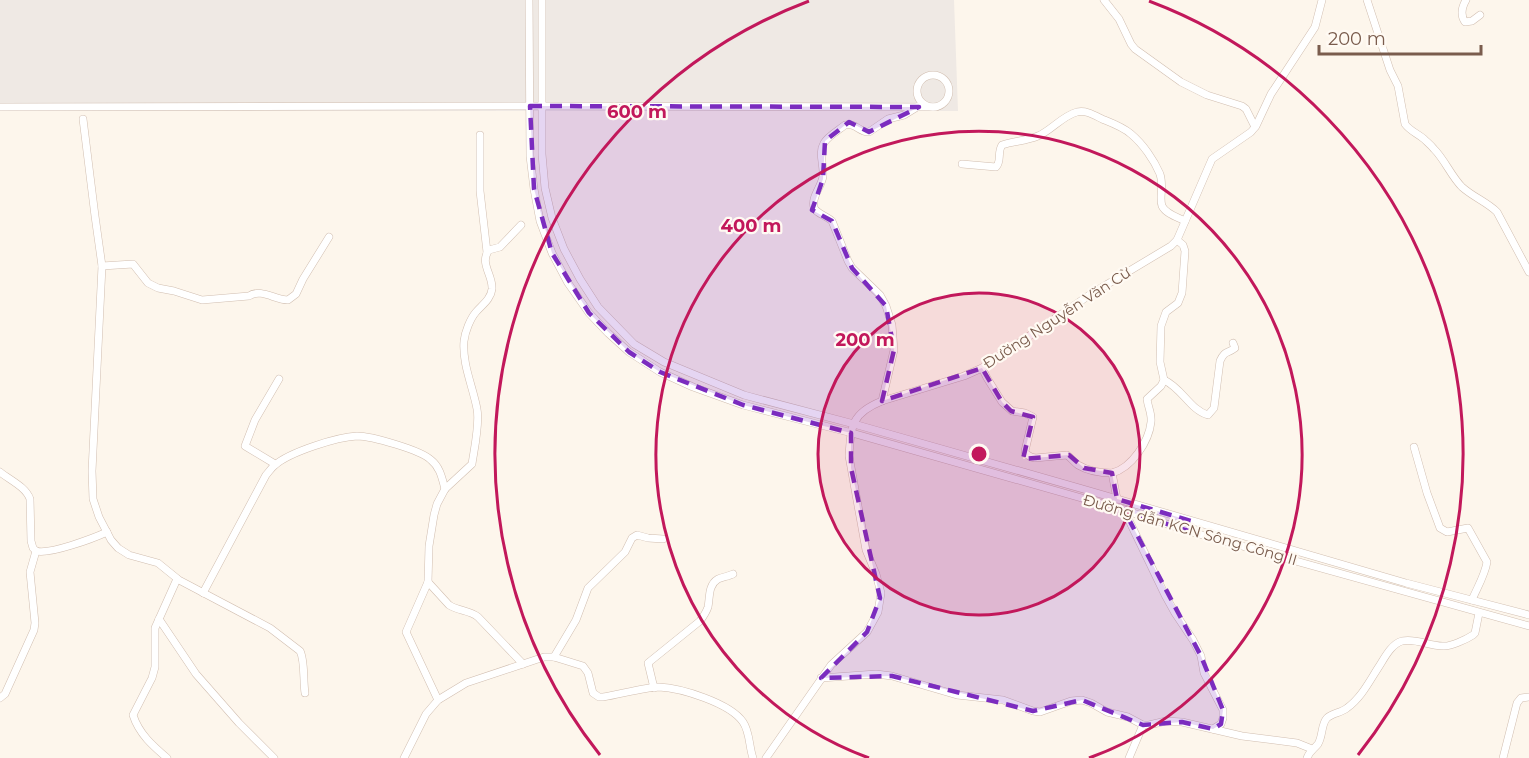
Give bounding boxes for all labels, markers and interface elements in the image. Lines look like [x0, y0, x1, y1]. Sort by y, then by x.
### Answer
scale bar [1319, 18, 1481, 56]
text: 200 m [1328, 28, 1386, 50]
text: 600 m [607, 101, 667, 123]
text: 400 m [721, 215, 781, 237]
street label: Đường Nguyễn Văn Cừ [979, 263, 1134, 373]
text: 200 m [835, 329, 895, 351]
centre of rings [969, 444, 989, 464]
street label: Đường dẫn KCN Sông Công II [1081, 490, 1300, 569]

